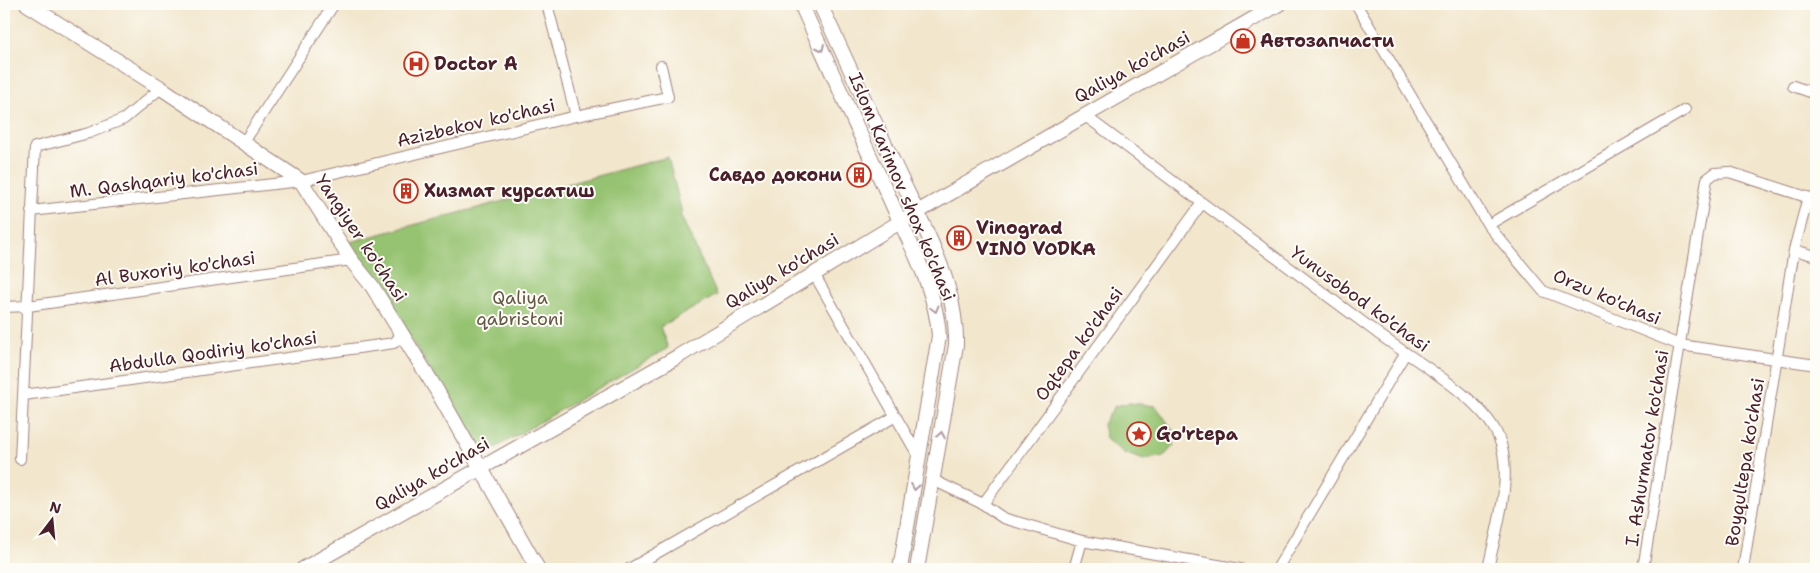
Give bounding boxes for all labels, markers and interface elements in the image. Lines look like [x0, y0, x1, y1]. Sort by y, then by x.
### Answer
street label: Qaliya ko'chasi [1070, 25, 1194, 109]
shop icon: Автозапчасти [1230, 28, 1256, 54]
place label: Автозапчасти [1260, 29, 1395, 53]
one-way arrow [815, 43, 825, 52]
hospital icon: Doctor A [403, 51, 429, 77]
place label: Doctor A [434, 52, 518, 76]
street label: Islom Karimov shox ko'chasi [843, 69, 961, 305]
street label: Azizbekov ko'chasi [394, 93, 558, 153]
street label: M. Qashqariy ko'chasi [68, 157, 260, 203]
building icon: Савдо докони [846, 162, 872, 188]
place label: Савдо докони [709, 163, 843, 187]
street label: Yangiyer ko'chasi [309, 170, 413, 306]
building icon: Хизмат курсатиш [393, 178, 419, 204]
place label: Хизмат курсатиш [424, 179, 595, 203]
place label: Vinograd VINO VODKA [976, 216, 1096, 261]
building icon: Vinograd VINO VODKA [946, 225, 972, 251]
street label: Qaliya ko'chasi [720, 227, 844, 315]
street label: Yunusobod ko'chasi [1286, 240, 1434, 358]
street label: Al Buxoriy ko'chasi [93, 246, 257, 292]
street label: Orzu ko'chasi [1549, 264, 1665, 330]
street label: Oqtepa ko'chasi [1029, 282, 1129, 406]
park label: Qaliya qabristoni [476, 286, 564, 331]
one-way arrow [929, 305, 939, 313]
street label: Abdulla Qodiriy ko'chasi [107, 325, 319, 379]
street label: I. Ashurmatov ko'chasi [1620, 348, 1674, 548]
street label: Boyqultepa ko'chasi [1720, 376, 1770, 548]
place icon: Go'rtepa [1126, 421, 1152, 447]
place label: Go'rtepa [1156, 422, 1239, 446]
street label: Qaliya ko'chasi [370, 431, 494, 517]
one-way arrow [936, 431, 946, 440]
one-way arrow [910, 482, 920, 491]
north arrow [28, 496, 78, 546]
text: N [48, 497, 63, 518]

